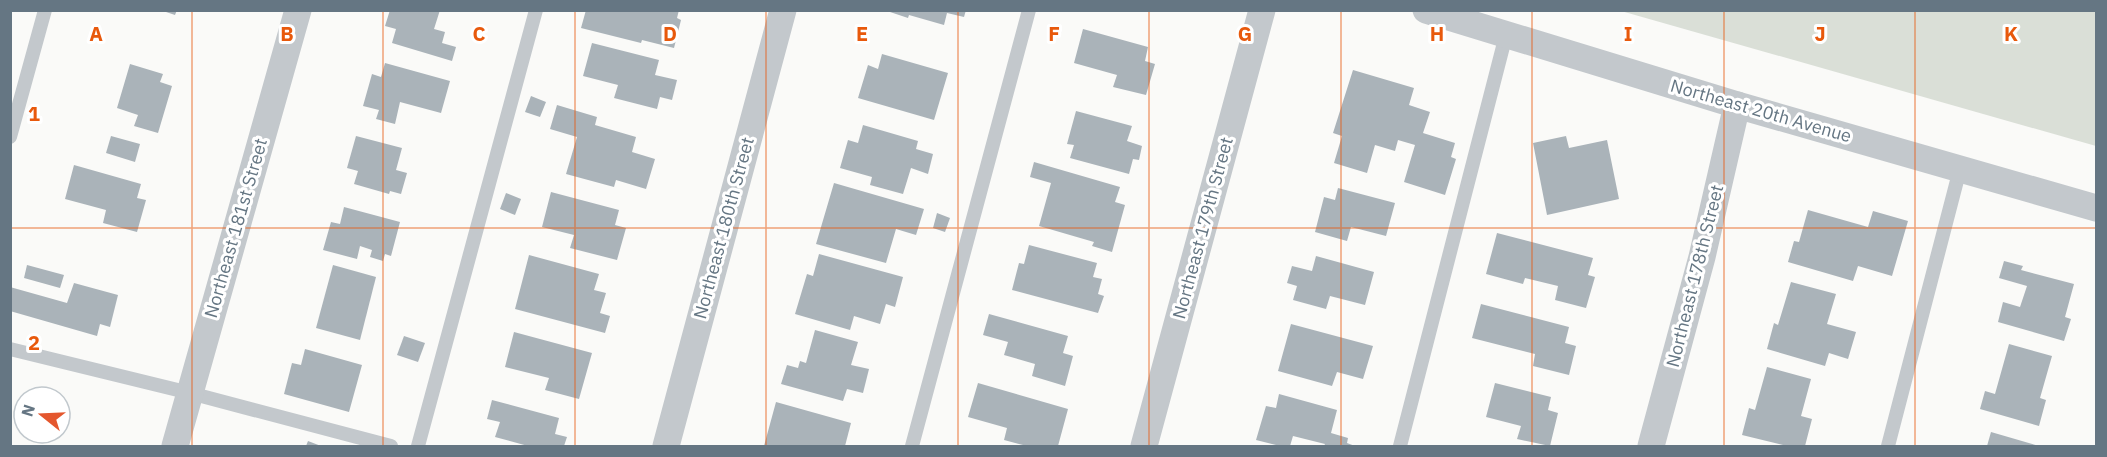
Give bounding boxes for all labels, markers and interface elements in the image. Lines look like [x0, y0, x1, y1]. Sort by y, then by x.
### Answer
text: A [89, 20, 103, 47]
text: B [280, 20, 294, 47]
text: C [472, 20, 486, 47]
text: D [663, 20, 677, 47]
text: E [856, 20, 868, 47]
text: F [1048, 20, 1060, 47]
text: G [1238, 20, 1252, 47]
text: H [1430, 20, 1444, 47]
text: I [1624, 20, 1632, 47]
text: J [1814, 20, 1826, 47]
text: K [2004, 20, 2018, 47]
street label: Northeast 20th Avenue [1668, 74, 1854, 147]
text: 1 [28, 100, 40, 127]
street label: Northeast 180th Street [688, 134, 759, 321]
street label: Northeast 179th Street [1167, 134, 1238, 321]
street label: Northeast 181st Street [199, 135, 272, 320]
street label: Northeast 178th Street [1661, 182, 1728, 370]
text: 2 [28, 329, 40, 356]
north arrow [12, 385, 72, 445]
text: N [16, 402, 39, 419]

